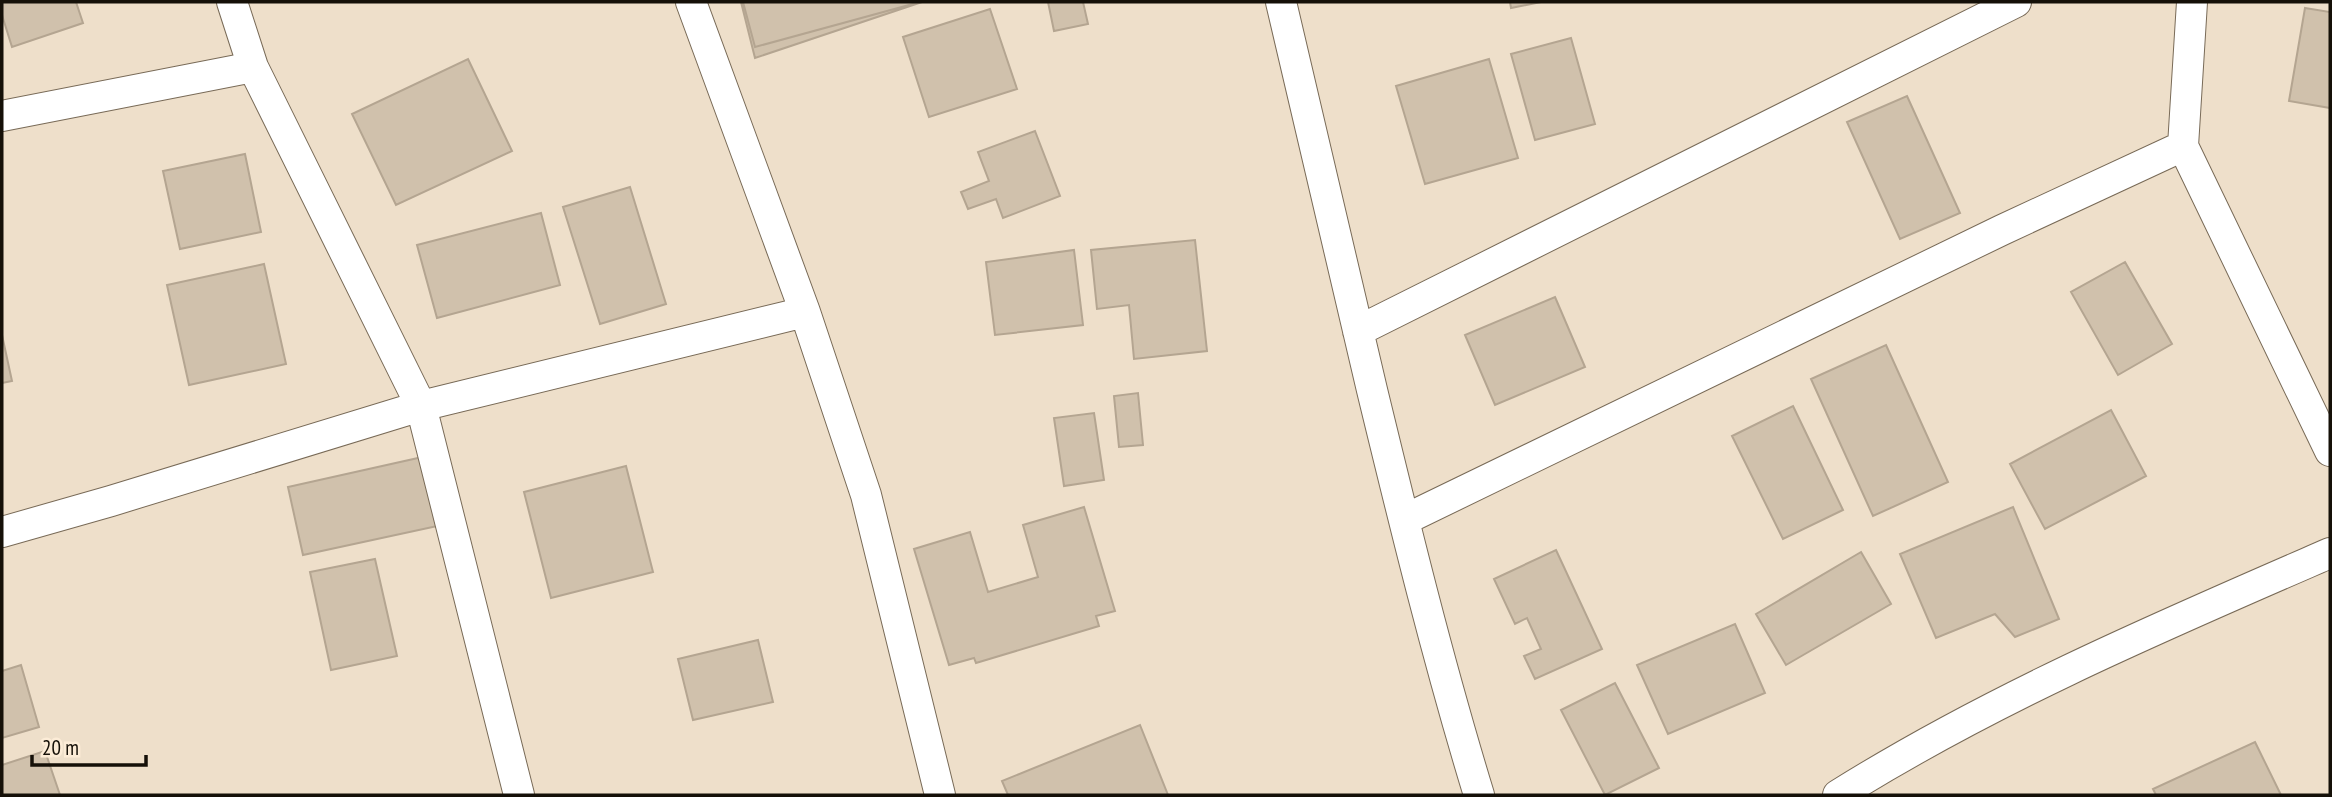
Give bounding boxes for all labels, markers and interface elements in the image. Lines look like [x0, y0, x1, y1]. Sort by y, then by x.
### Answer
scale bar [32, 724, 145, 768]
text: 20 m [42, 734, 79, 761]

